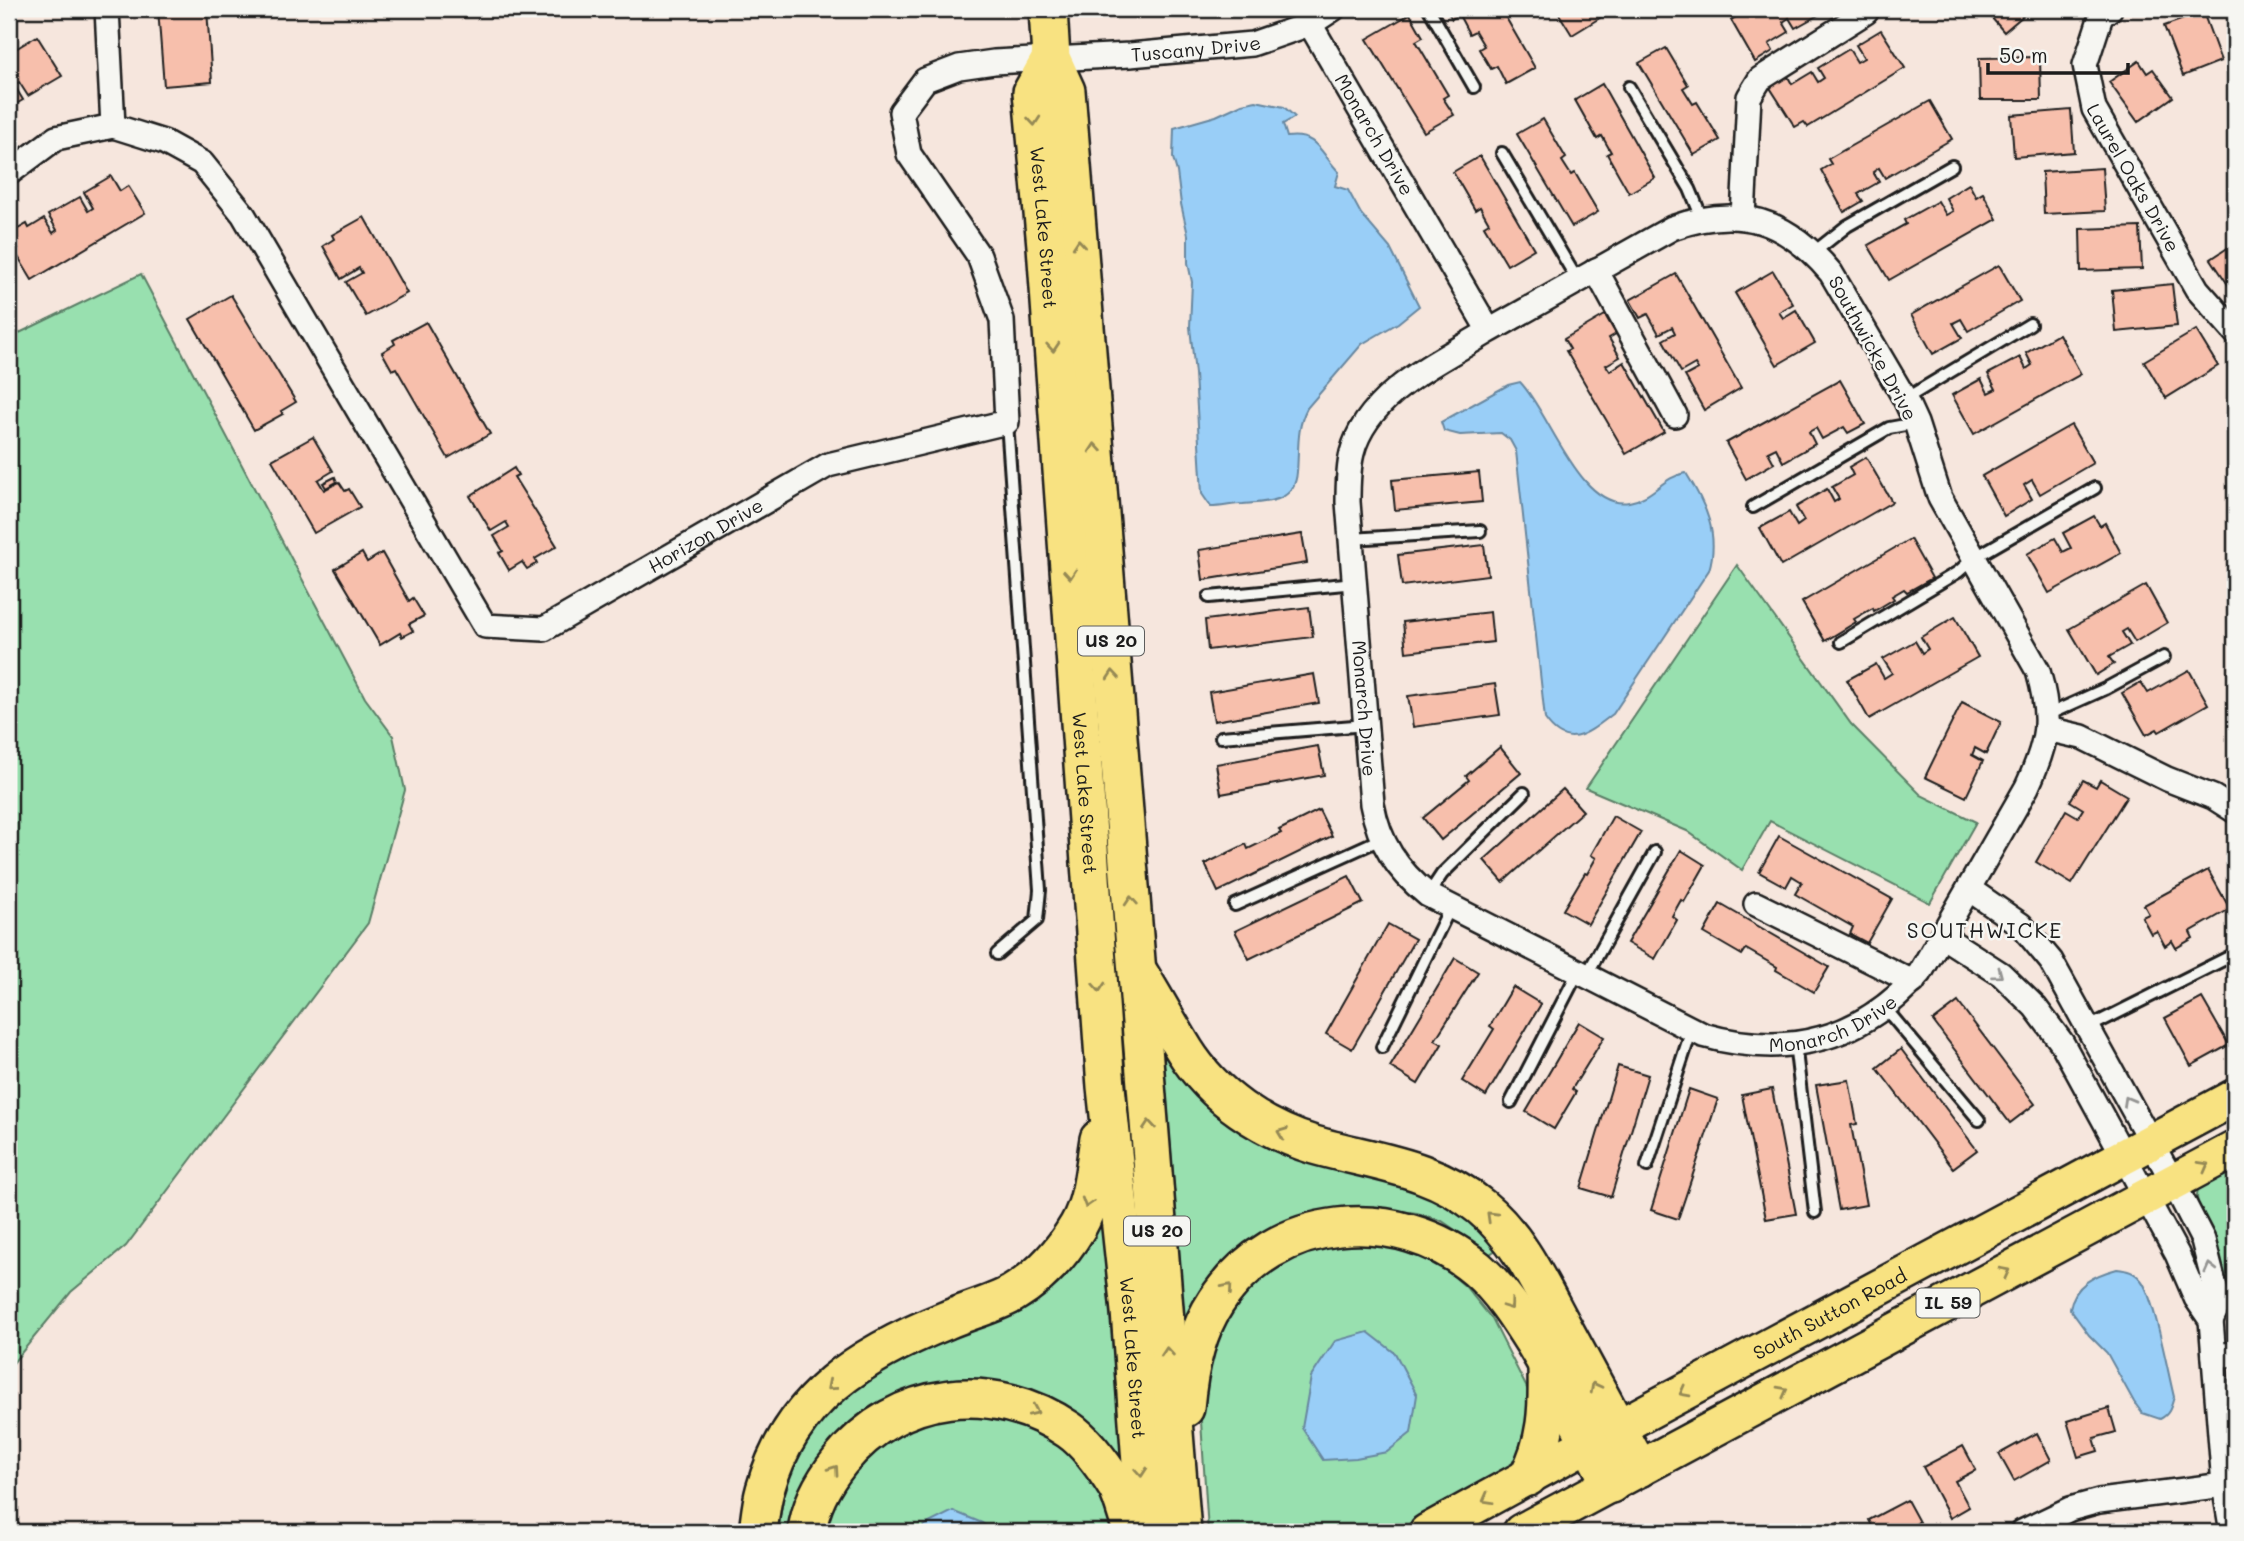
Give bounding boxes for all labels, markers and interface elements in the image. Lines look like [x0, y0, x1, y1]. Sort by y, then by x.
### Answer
street label: Tuscany Drive [1130, 29, 1264, 67]
scale bar [1988, 32, 2128, 76]
text: 50 m [1999, 41, 2048, 68]
street label: Monarch Drive [1330, 69, 1420, 200]
street label: Laurel Oaks Drive [2081, 99, 2186, 256]
one-way arrow [1026, 115, 1041, 126]
street label: West Lake Street [1025, 145, 1063, 309]
one-way arrow [1072, 238, 1087, 249]
street label: Southwicke Drive [1823, 271, 1923, 424]
one-way arrow [1045, 342, 1060, 353]
one-way arrow [1088, 442, 1103, 453]
street label: Horizon Drive [643, 492, 767, 578]
one-way arrow [1062, 569, 1077, 580]
road number: US 20 [1078, 626, 1144, 656]
street label: Monarch Drive [1347, 639, 1383, 777]
one-way arrow [1106, 669, 1121, 680]
street label: West Lake Street [1067, 711, 1104, 875]
one-way arrow [1124, 896, 1139, 907]
district label: SOUTHWICKE [1907, 916, 2063, 943]
one-way arrow [1991, 965, 2003, 978]
one-way arrow [1091, 981, 1106, 992]
street label: Monarch Drive [1768, 989, 1902, 1057]
one-way arrow [2123, 1096, 2136, 1109]
one-way arrow [1142, 1119, 1157, 1130]
one-way arrow [1277, 1127, 1289, 1141]
one-way arrow [2197, 1160, 2210, 1174]
one-way arrow [1080, 1196, 1095, 1208]
one-way arrow [1486, 1212, 1499, 1225]
road number: US 20 [1124, 1216, 1190, 1246]
street label: South Sutton Road [1748, 1262, 1911, 1365]
one-way arrow [2204, 1262, 2218, 1274]
one-way arrow [1998, 1267, 2010, 1281]
street label: West Lake Street [1114, 1276, 1152, 1440]
one-way arrow [1220, 1283, 1232, 1296]
road number: IL 59 [1916, 1288, 1980, 1318]
one-way arrow [1501, 1298, 1514, 1310]
one-way arrow [1160, 1346, 1175, 1357]
one-way arrow [826, 1378, 839, 1390]
one-way arrow [1590, 1382, 1603, 1394]
one-way arrow [1679, 1384, 1691, 1397]
one-way arrow [1776, 1386, 1788, 1400]
one-way arrow [1027, 1403, 1039, 1417]
one-way arrow [825, 1465, 838, 1478]
one-way arrow [1134, 1467, 1149, 1478]
one-way arrow [1481, 1491, 1494, 1505]

